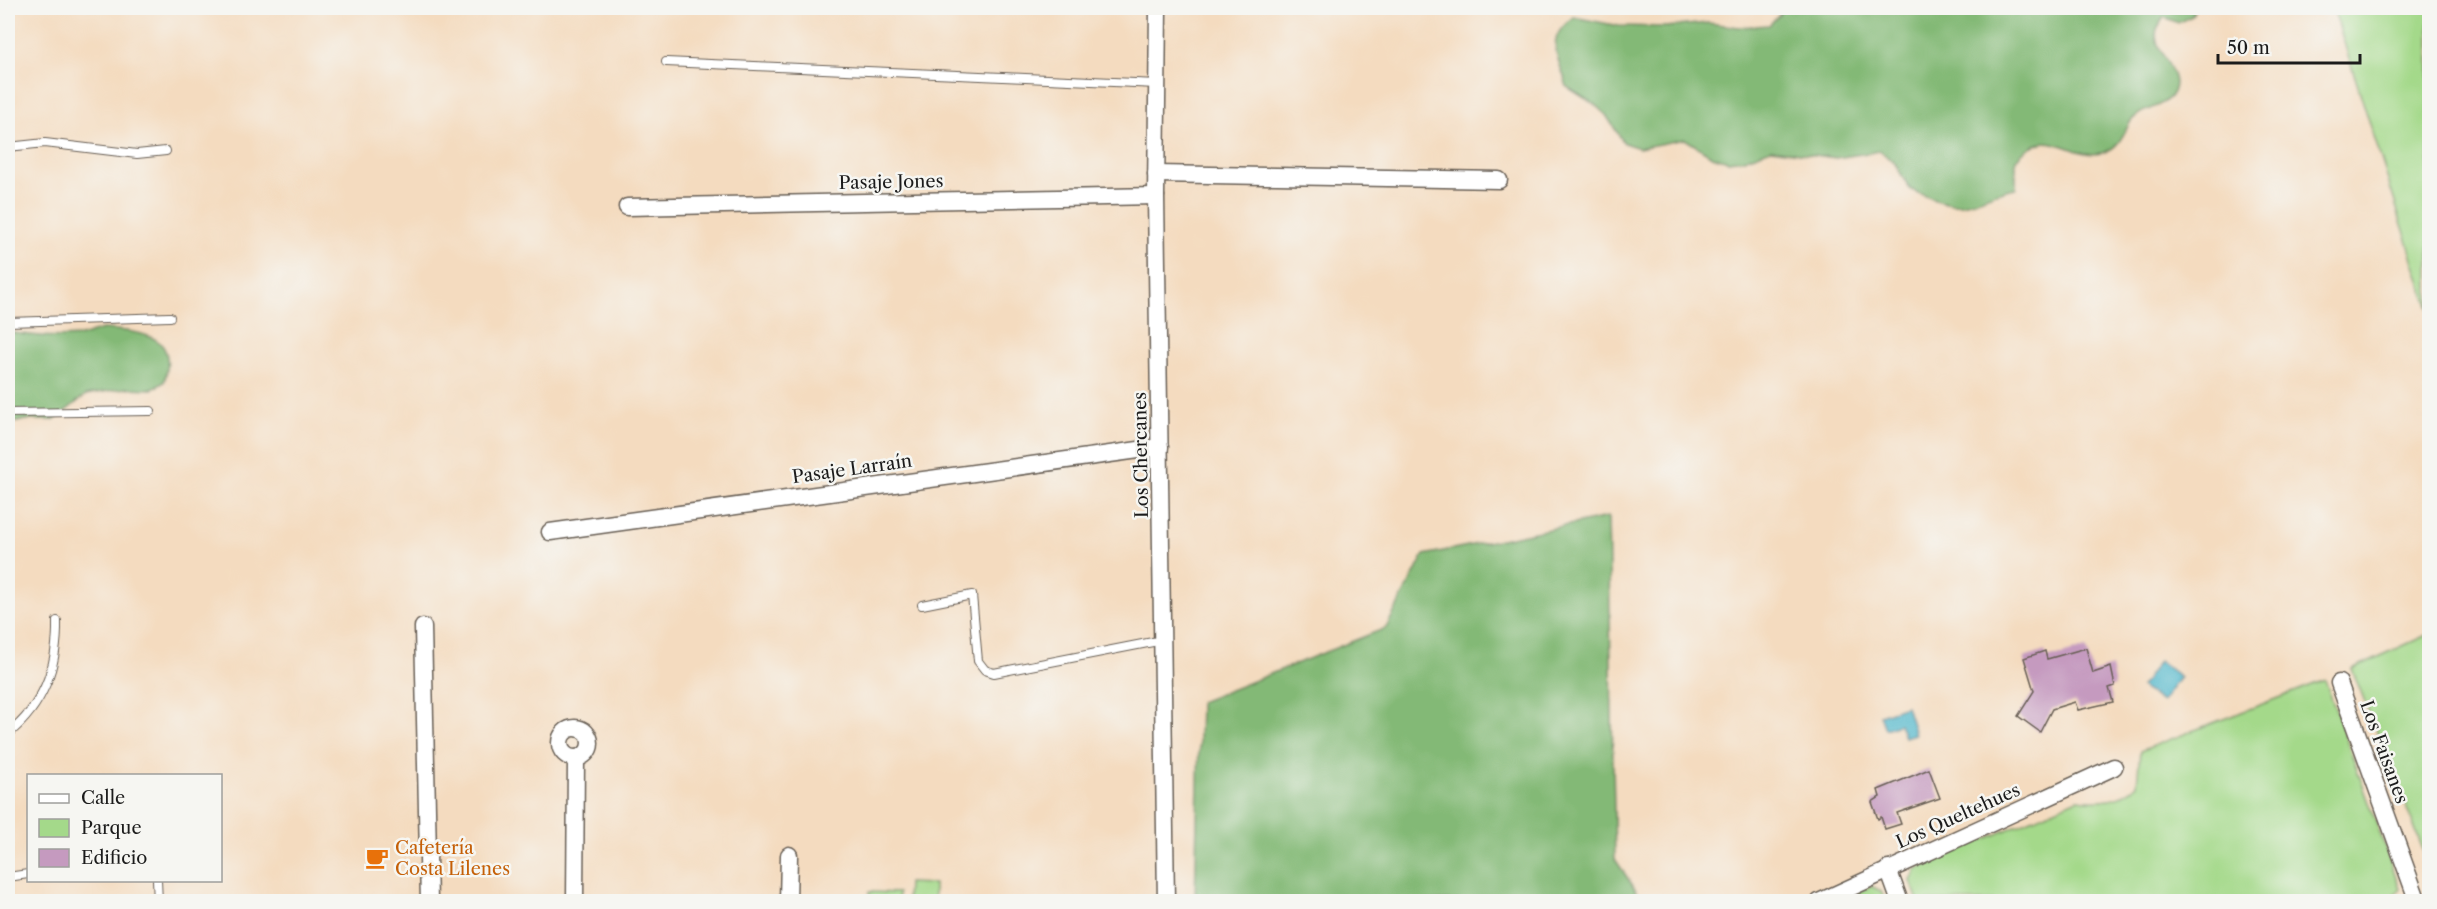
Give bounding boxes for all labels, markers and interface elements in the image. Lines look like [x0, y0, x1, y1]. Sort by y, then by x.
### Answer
scale bar [2218, 27, 2360, 65]
text: 50 m [2227, 37, 2270, 59]
street label: Pasaje Jones [838, 170, 944, 194]
street label: Los Chercanes [1129, 392, 1153, 518]
street label: Pasaje Larraín [791, 450, 913, 488]
street label: Los Faisanes [2355, 697, 2413, 807]
legend [27, 774, 222, 882]
street label: Los Queltehues [1892, 779, 2024, 853]
text: Calle [81, 787, 125, 809]
text: Parque [81, 817, 142, 839]
place label: Cafetería Costa Lilenes [395, 837, 510, 880]
cafe icon: Cafetería Costa Lilenes [364, 845, 390, 871]
text: Edificio [81, 847, 147, 869]

